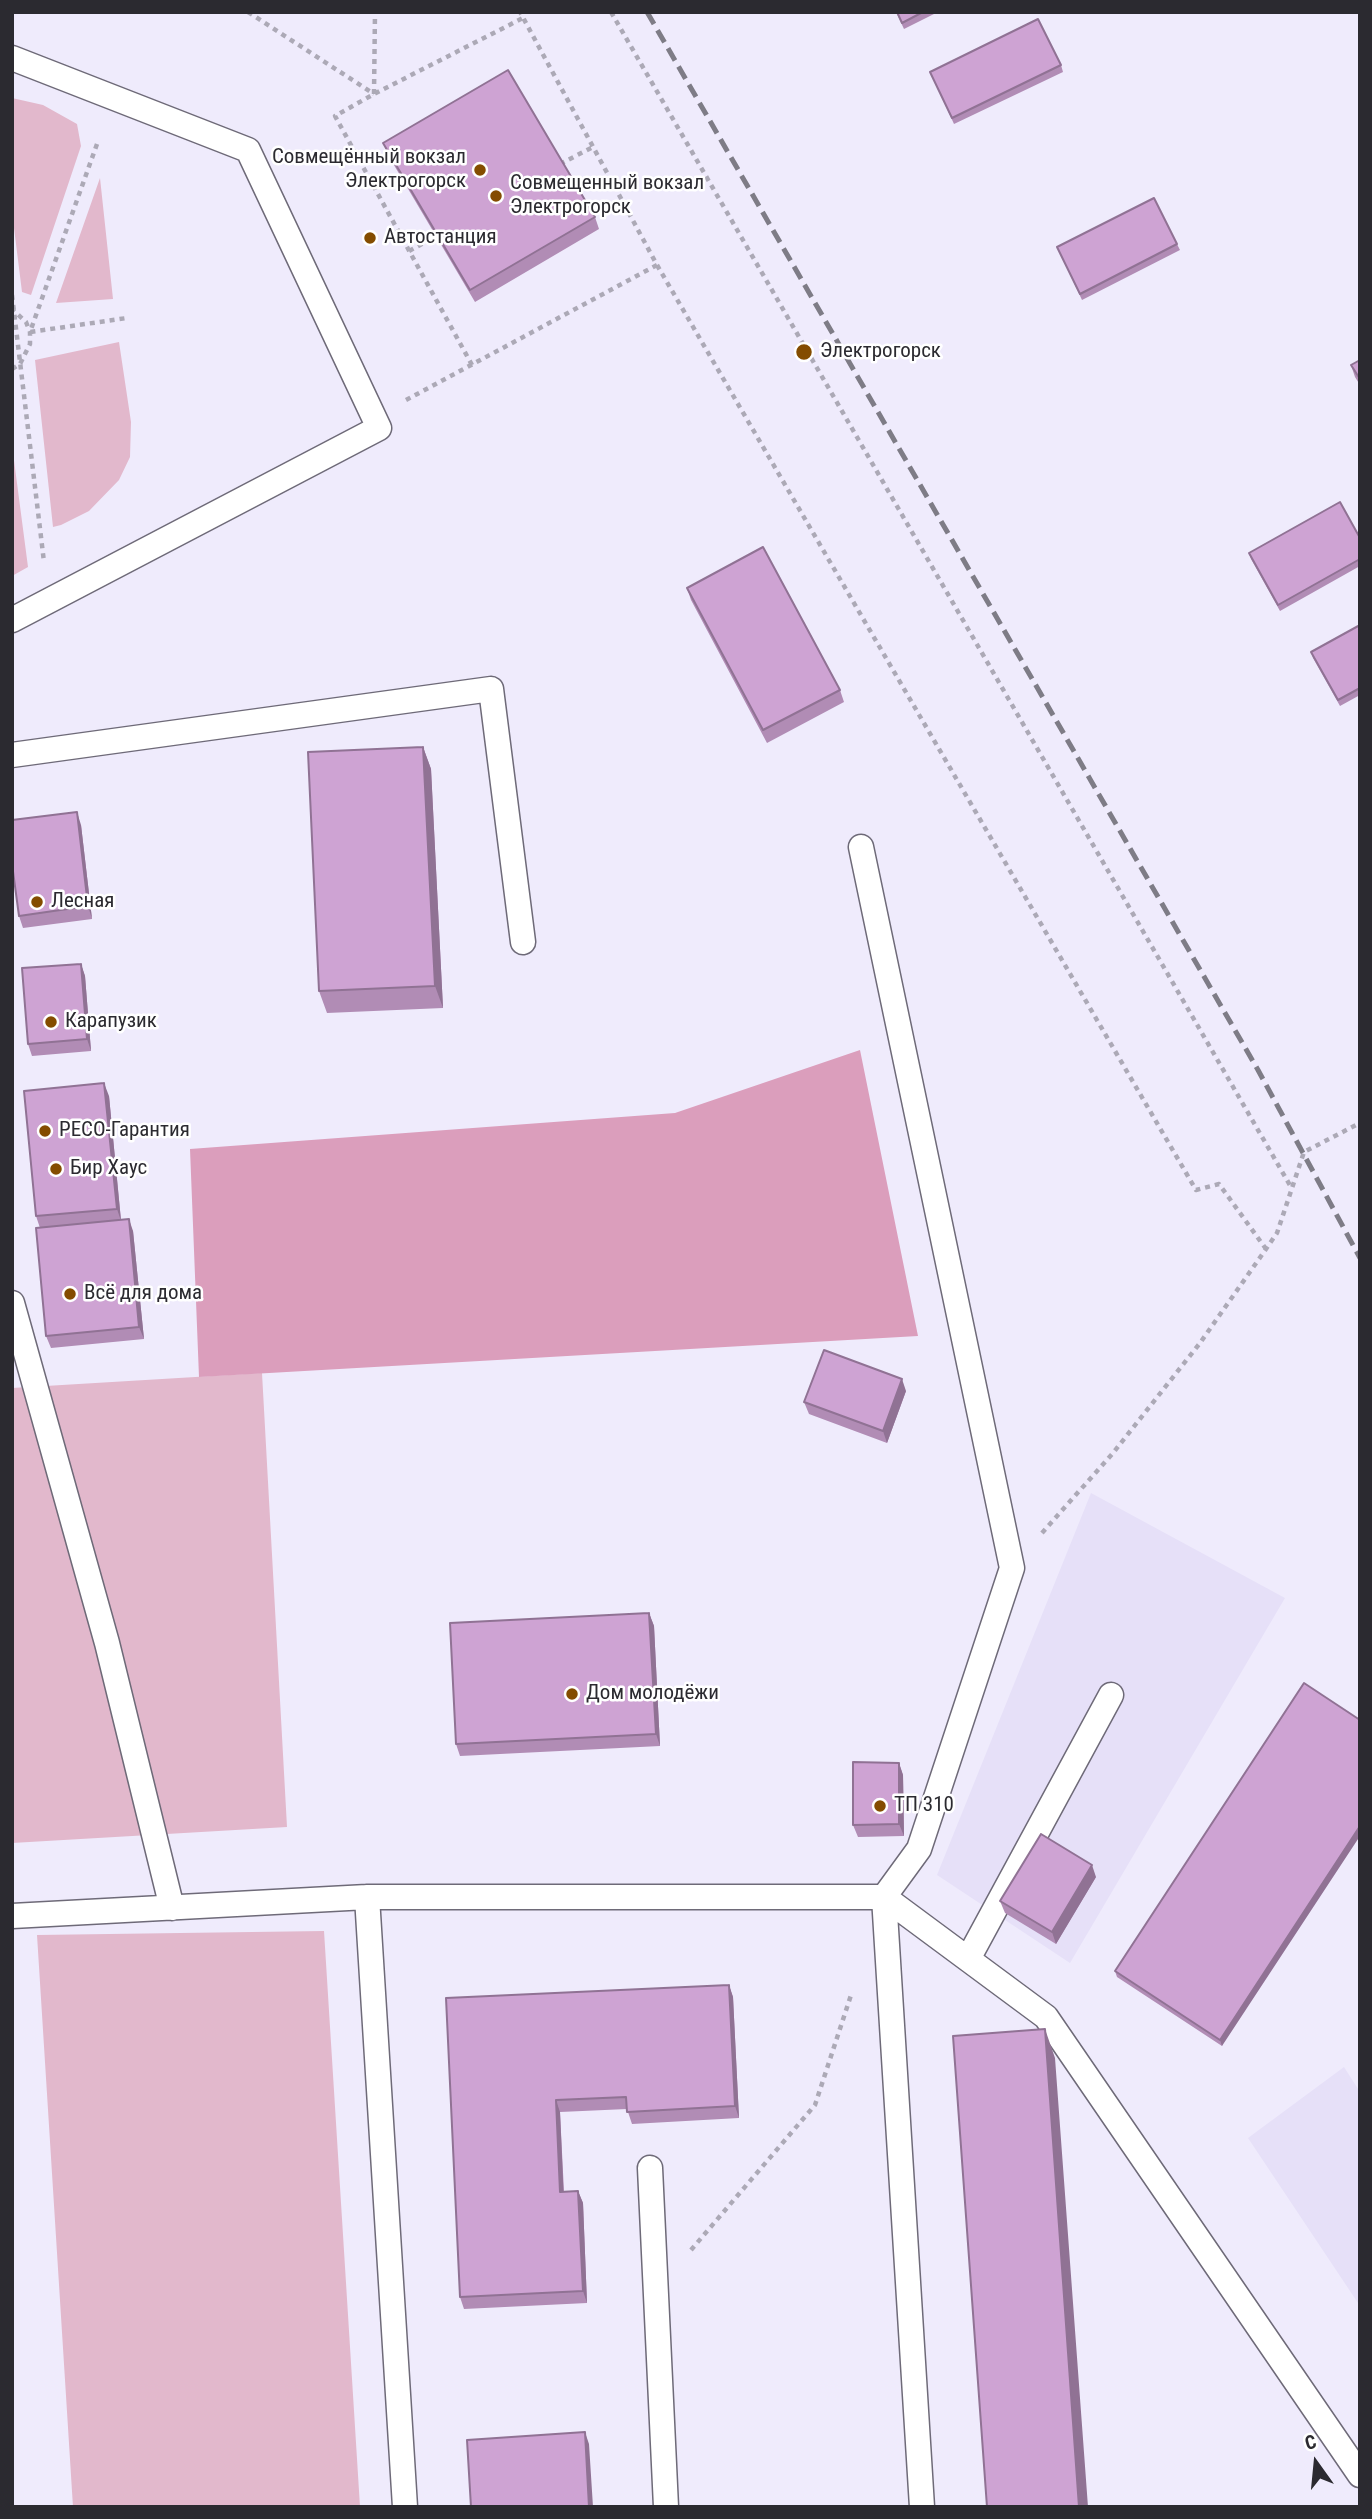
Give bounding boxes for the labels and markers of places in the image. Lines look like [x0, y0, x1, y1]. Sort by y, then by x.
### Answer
place label: Совмещённый вокзал Электрогорск [272, 145, 466, 195]
marker: Совмещённый вокзал Электрогорск [472, 162, 488, 178]
place label: Совмещенный вокзал Электрогорск [510, 171, 704, 221]
marker: Совмещенный вокзал Электрогорск [488, 188, 504, 204]
place label: Автостанция [384, 225, 497, 251]
marker: Автостанция [362, 230, 378, 246]
place label: Электрогорск [820, 339, 941, 365]
marker: Электрогорск [794, 342, 814, 362]
place label: Лесная [51, 889, 114, 915]
marker: Лесная [29, 894, 45, 910]
place label: Карапузик [65, 1009, 157, 1035]
marker: Карапузик [43, 1014, 59, 1030]
place label: РЕСО-Гарантия [59, 1118, 190, 1144]
marker: РЕСО-Гарантия [37, 1123, 53, 1139]
place label: Бир Хаус [70, 1156, 147, 1182]
marker: Бир Хаус [48, 1161, 64, 1177]
place label: Всё для дома [84, 1281, 202, 1307]
marker: Всё для дома [62, 1286, 78, 1302]
place label: Дом молодёжи [586, 1681, 719, 1707]
marker: Дом молодёжи [564, 1686, 580, 1702]
place label: ТП 310 [894, 1793, 954, 1819]
marker: ТП 310 [872, 1798, 888, 1814]

